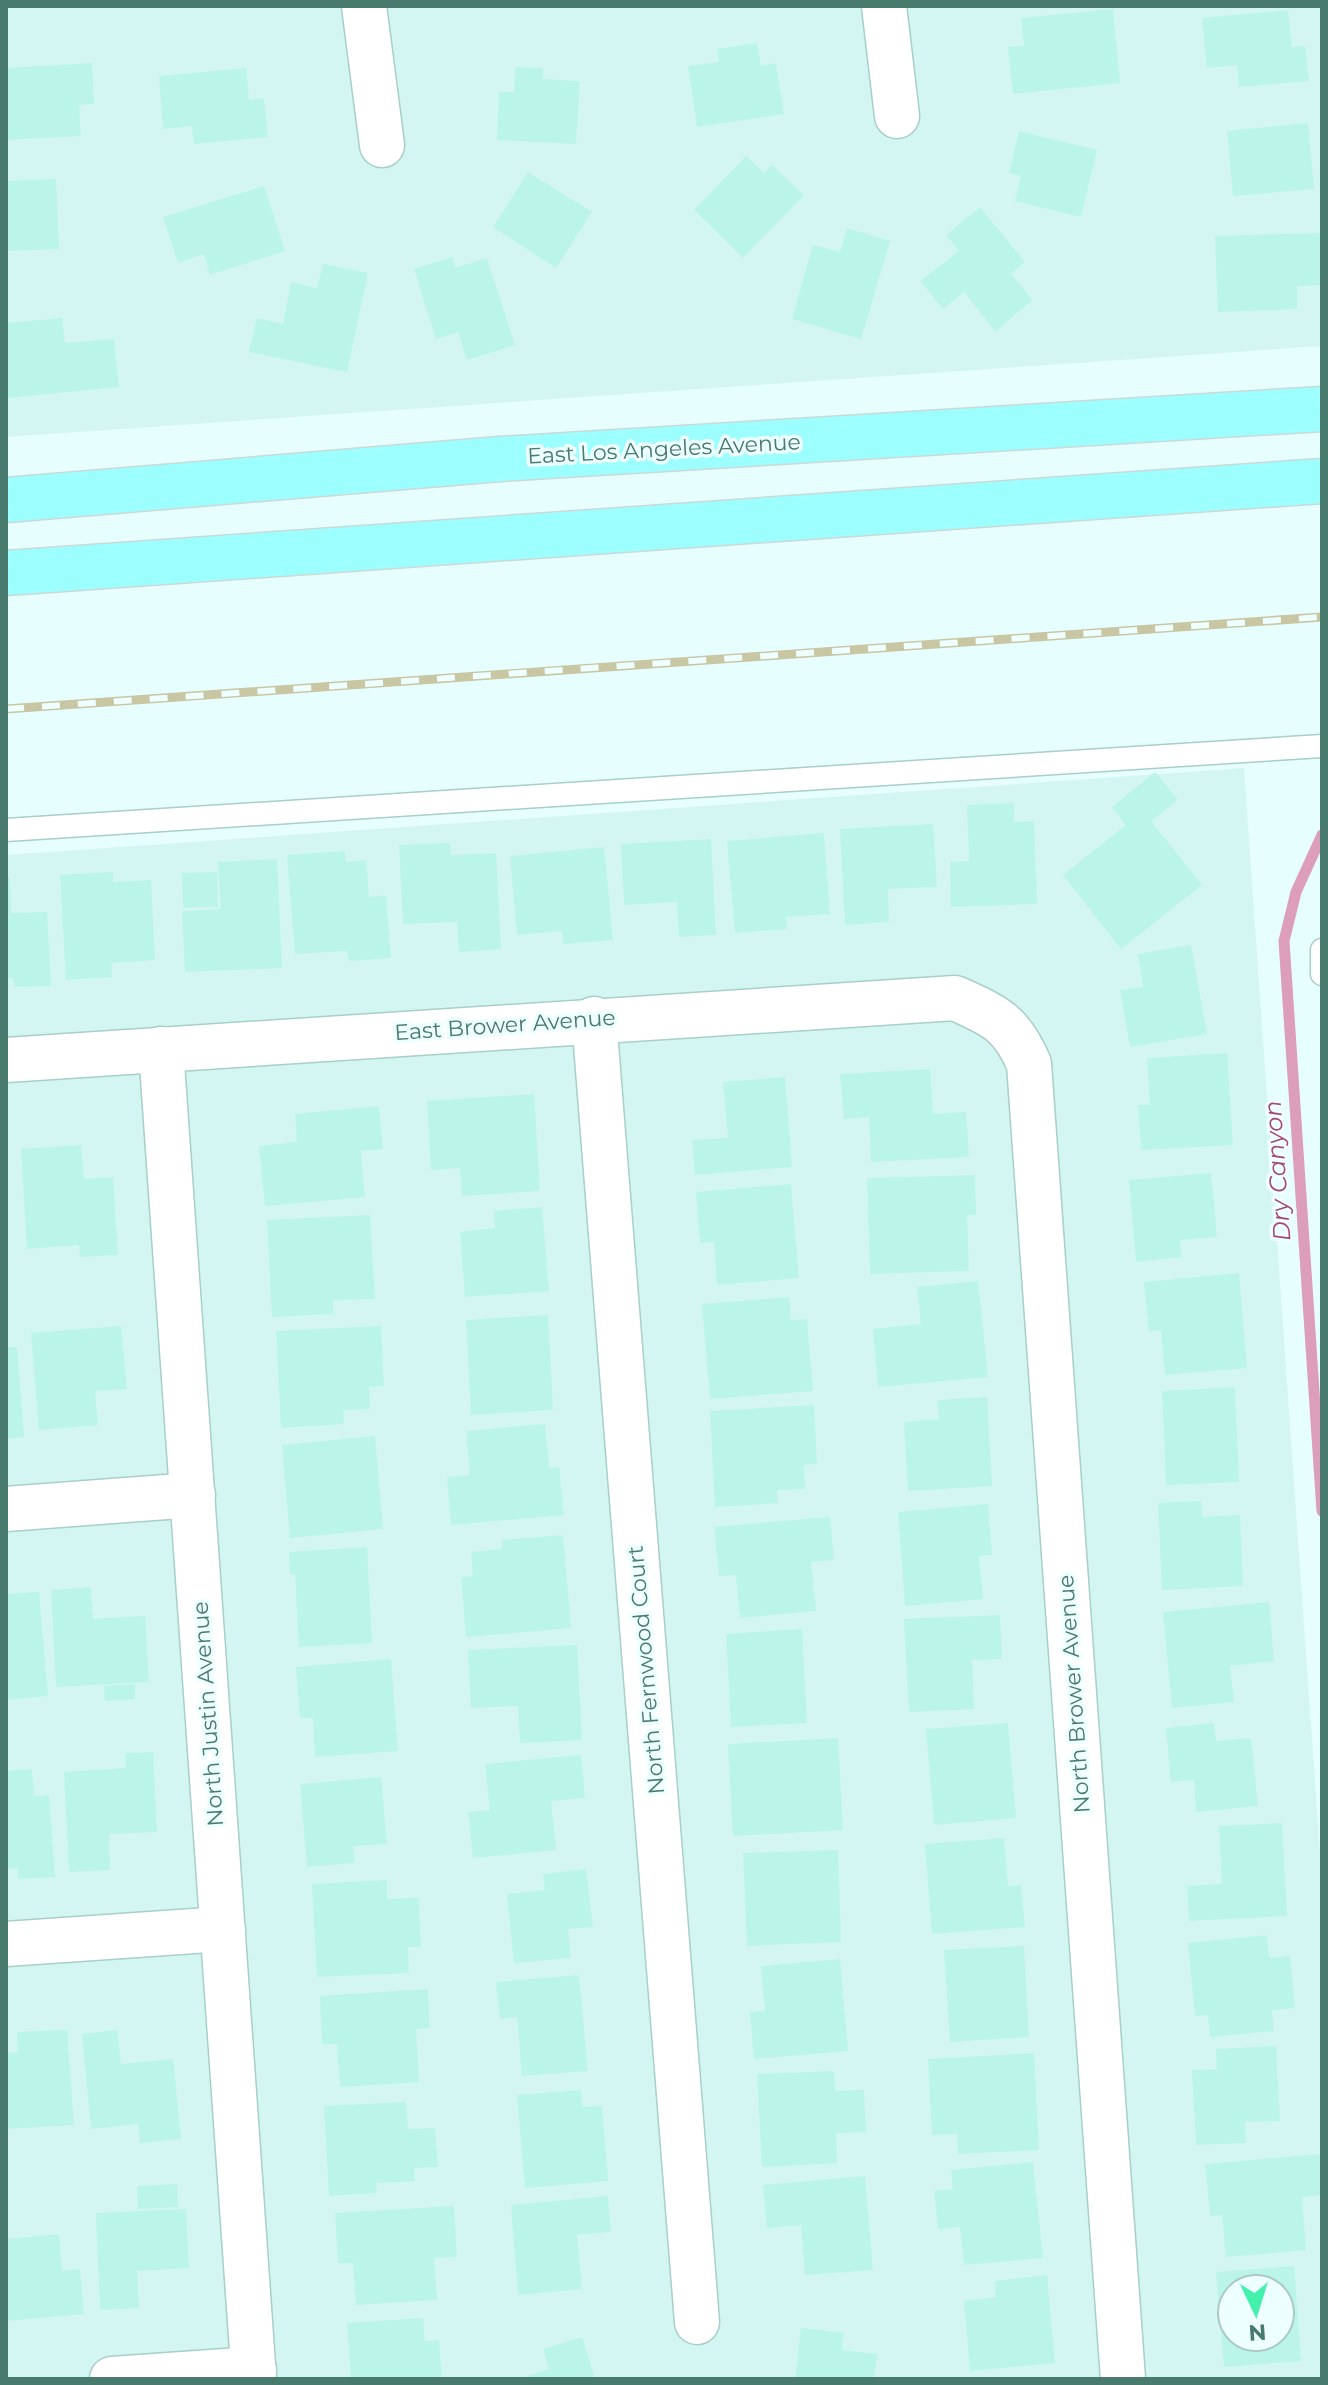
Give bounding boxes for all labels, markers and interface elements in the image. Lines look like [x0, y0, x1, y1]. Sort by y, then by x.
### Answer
street label: East Los Angeles Avenue [527, 428, 801, 470]
street label: East Brower Avenue [394, 1004, 616, 1046]
water label: Dry Canyon [1258, 1100, 1296, 1242]
street label: North Fernwood Court [622, 1544, 670, 1795]
street label: North Brower Avenue [1052, 1574, 1096, 1814]
street label: North Justin Avenue [187, 1601, 229, 1827]
north arrow [1216, 2273, 1296, 2353]
text: N [1248, 2318, 1267, 2347]

